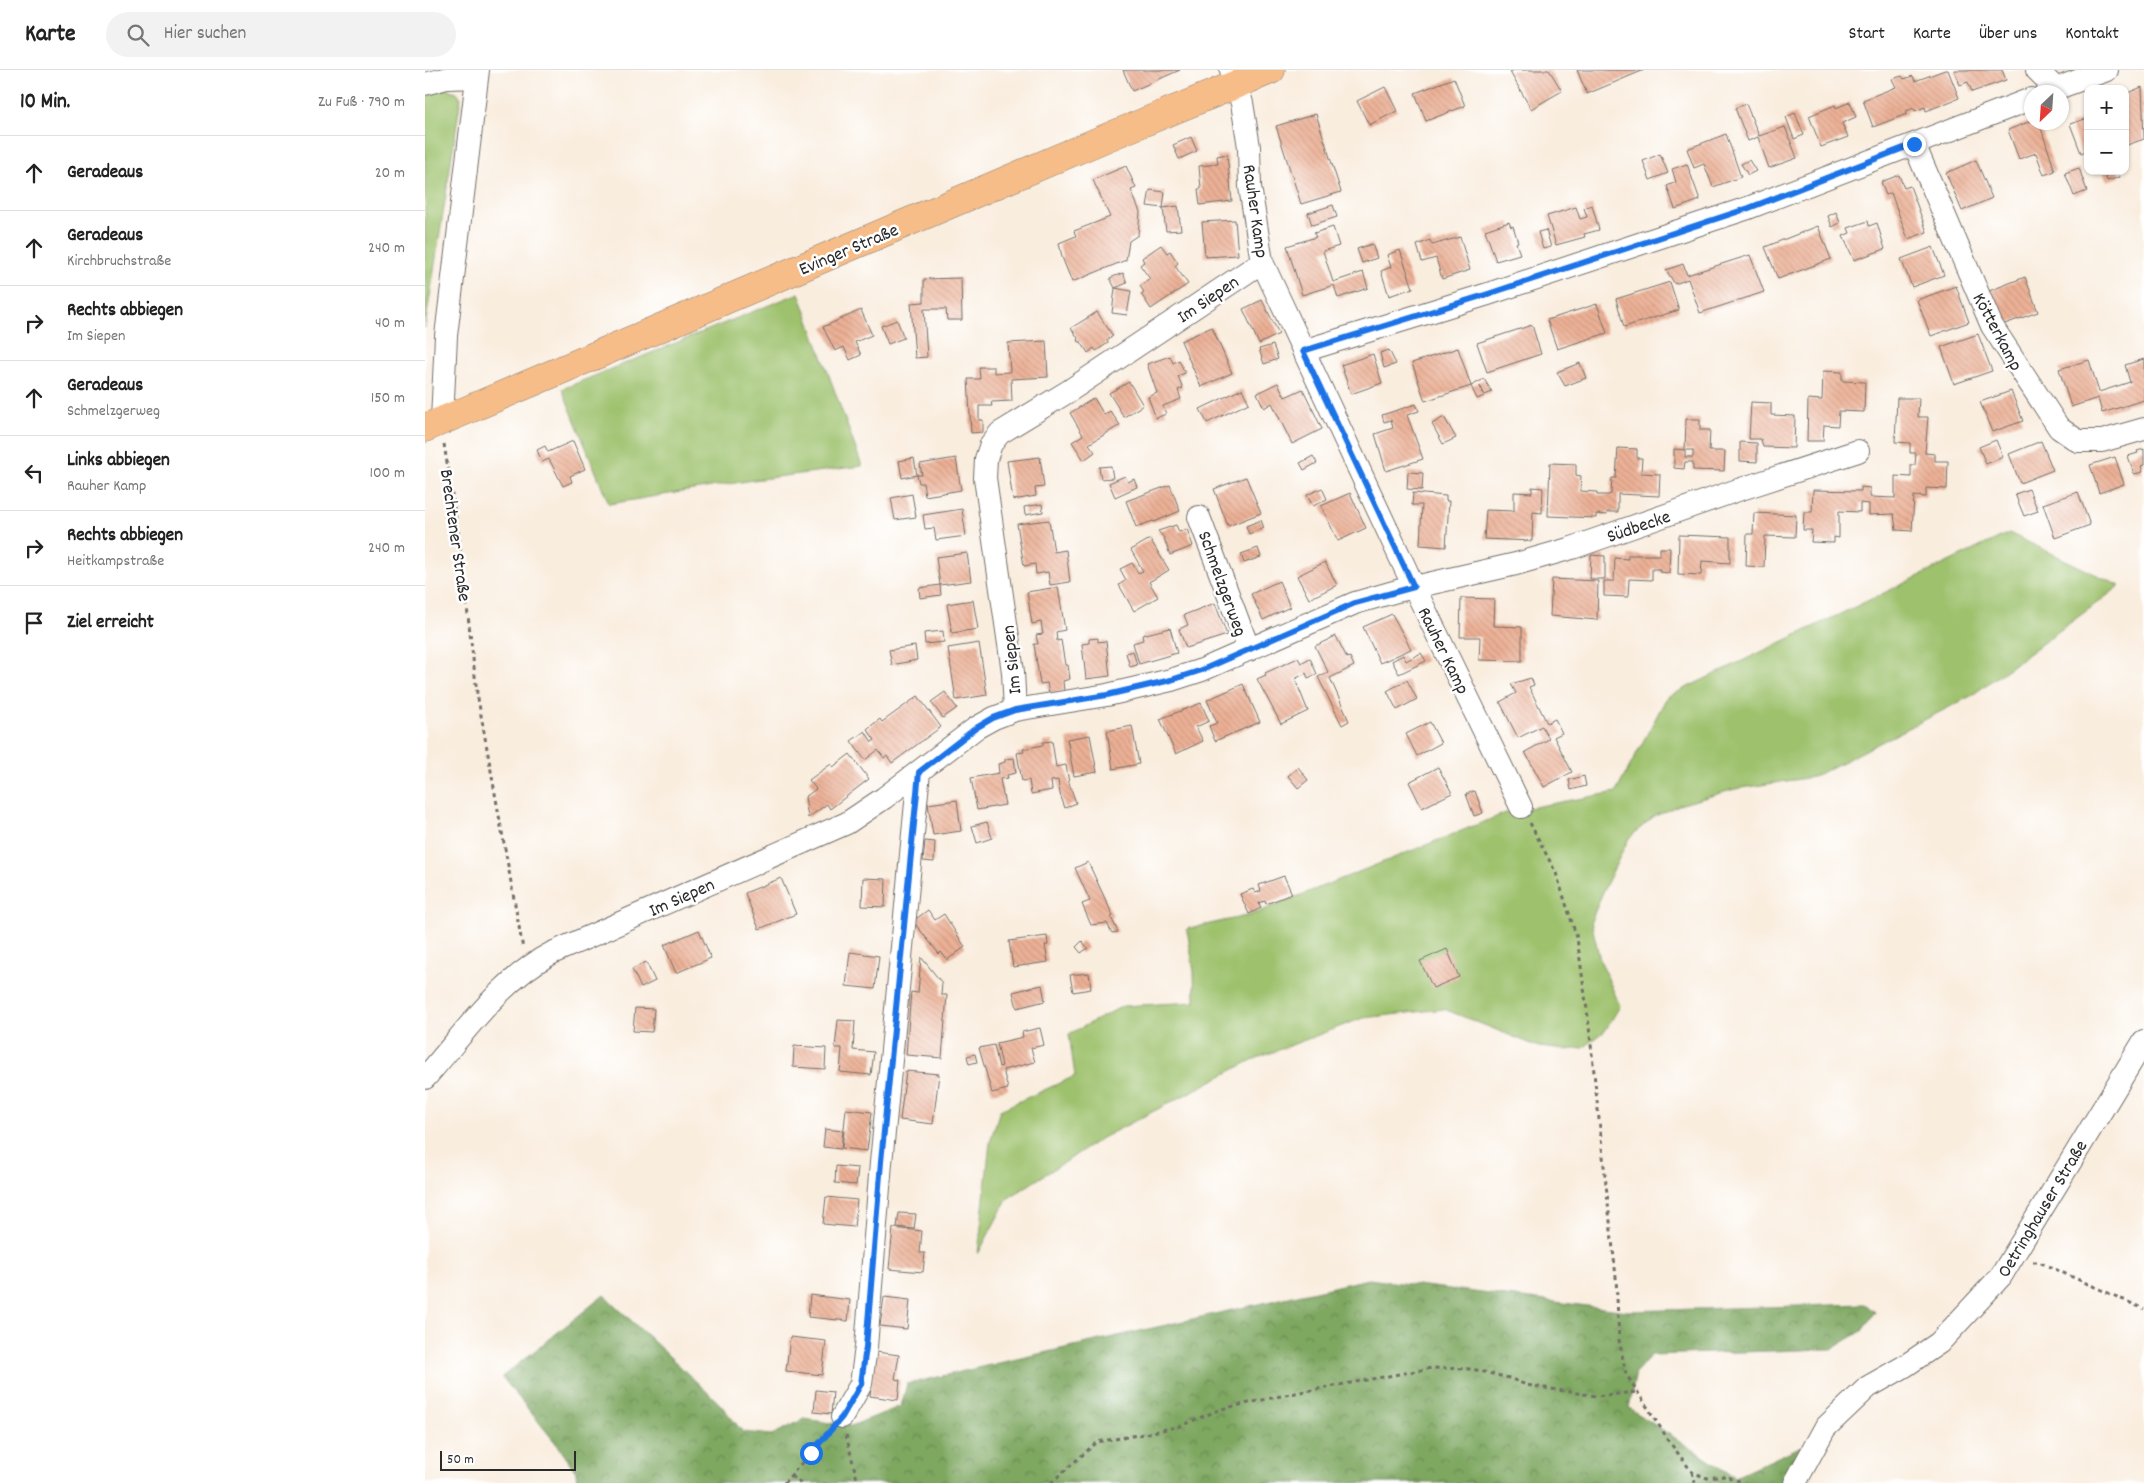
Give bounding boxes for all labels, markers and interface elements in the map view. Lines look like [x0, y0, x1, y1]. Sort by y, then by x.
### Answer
search box [106, 12, 456, 57]
text: Karte [25, 18, 76, 52]
icon: search [124, 21, 152, 49]
text: Hier suchen [164, 21, 246, 48]
text: Start [1849, 22, 1885, 47]
text: Karte [1913, 22, 1951, 47]
text: Über uns [1979, 22, 2037, 47]
text: Kontakt [2065, 22, 2119, 47]
north arrow [2024, 85, 2069, 130]
map controls [2084, 85, 2129, 175]
button: + [2084, 85, 2129, 130]
text: 10 Min. [20, 88, 70, 118]
text: Zu Fuß · 790 m [318, 91, 405, 114]
button: − [2084, 130, 2129, 175]
route end [1903, 133, 1926, 156]
icon: ahead [20, 159, 48, 187]
text: Geradeaus [67, 160, 143, 187]
text: 20 m [375, 162, 405, 185]
street label: Rauher Kamp [1234, 163, 1273, 260]
street label: Evinger Straße [795, 218, 903, 284]
text: Geradeaus [67, 223, 143, 250]
icon: ahead [20, 234, 48, 262]
text: 240 m [368, 237, 405, 260]
text: Kirchbruchstraße [67, 250, 171, 273]
street label: Im Siepen [1173, 270, 1245, 332]
street label: Kötterkamp [1964, 289, 2028, 377]
text: Rechts abbiegen [67, 298, 183, 325]
icon: right [20, 309, 48, 337]
text: 40 m [375, 312, 405, 335]
text: Im Siepen [67, 325, 125, 348]
text: Geradeaus [67, 373, 143, 400]
icon: ahead [20, 384, 48, 412]
text: 150 m [371, 387, 405, 410]
text: Schmelzgerweg [67, 400, 160, 423]
text: Links abbiegen [67, 448, 170, 475]
icon: left [20, 459, 48, 487]
text: 100 m [369, 462, 405, 485]
street label: Brechtener Straße [431, 468, 476, 603]
text: Rauher Kamp [67, 475, 146, 498]
street label: Südbecke [1604, 505, 1675, 552]
text: Rechts abbiegen [67, 523, 183, 550]
street label: Schmelzgerweg [1189, 528, 1252, 641]
icon: right [20, 534, 48, 562]
text: 240 m [368, 537, 405, 560]
text: Heitkampstraße [67, 550, 164, 573]
street label: Rauher Kamp [1409, 603, 1475, 700]
icon: arrive [20, 609, 48, 637]
text: Ziel erreicht [67, 610, 154, 637]
street label: Im Siepen [996, 624, 1031, 696]
street label: Im Siepen [645, 873, 720, 926]
street label: Oetringhauser Straße [1992, 1136, 2096, 1284]
route start [800, 1442, 823, 1465]
scale bar [440, 1448, 576, 1471]
text: 50 m [447, 1450, 474, 1470]

